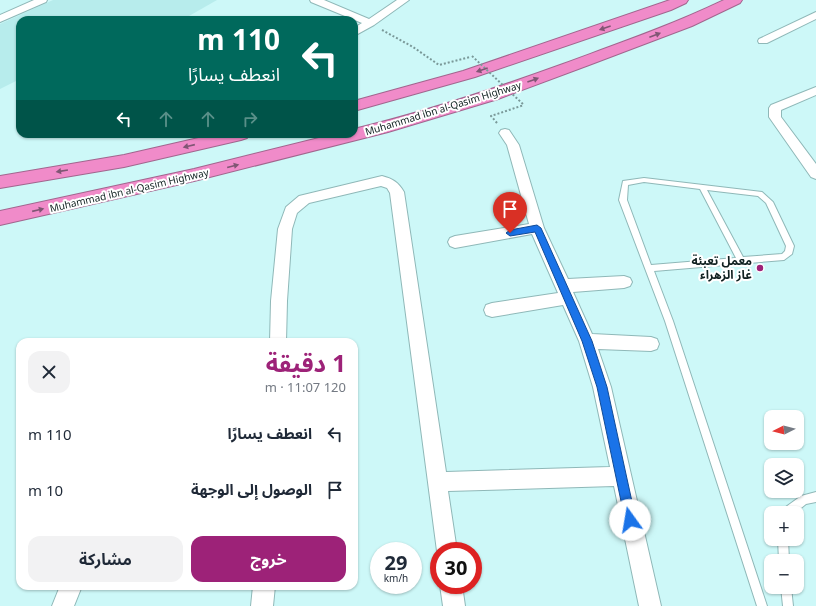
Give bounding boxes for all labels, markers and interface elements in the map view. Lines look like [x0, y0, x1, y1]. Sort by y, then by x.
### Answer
text: 110 m [197, 20, 280, 58]
one-way arrow [599, 25, 611, 31]
icon: left [294, 32, 346, 84]
one-way arrow [649, 32, 661, 38]
text: انعطف يسارًا [188, 62, 280, 86]
one-way arrow [476, 67, 488, 73]
street label: Muhammad ibn al-Qasim Highway [363, 77, 524, 138]
one-way arrow [527, 77, 539, 83]
icon: left [113, 108, 135, 130]
icon: ahead [155, 108, 177, 130]
icon: ahead [197, 108, 219, 130]
icon: right [239, 108, 261, 130]
one-way arrow [183, 143, 195, 149]
one-way arrow [227, 162, 239, 168]
street label: Muhammad ibn al-Qasim Highway [48, 165, 211, 215]
one-way arrow [56, 168, 68, 174]
pin [493, 192, 527, 233]
icon: arrive [499, 198, 521, 220]
one-way arrow [32, 207, 44, 213]
place label: معمل تعبئة غاز الزهراء [691, 252, 752, 283]
marker: معمل تعبئة غاز الزهراء [755, 263, 765, 273]
text: 1 دقيقة [266, 346, 346, 379]
button: close [28, 351, 70, 393]
text: 120 m · 11:07 [265, 378, 346, 396]
north arrow [764, 410, 804, 450]
map controls [764, 410, 804, 594]
text: انعطف يسارًا [228, 423, 312, 443]
icon: left [324, 423, 346, 445]
text: 110 m [28, 424, 72, 444]
button: layers [764, 458, 804, 498]
text: الوصول إلى الوجهة [191, 479, 312, 499]
icon: arrive [324, 479, 346, 501]
text: 10 m [28, 480, 63, 500]
position arrow [609, 499, 651, 541]
button: + [764, 506, 804, 546]
button: مشاركة [28, 536, 183, 582]
button: خروج [191, 536, 346, 582]
speed limit sign: 30 [430, 542, 482, 594]
text: 29 [385, 549, 407, 576]
button: − [764, 554, 804, 594]
text: km/h [384, 571, 408, 585]

